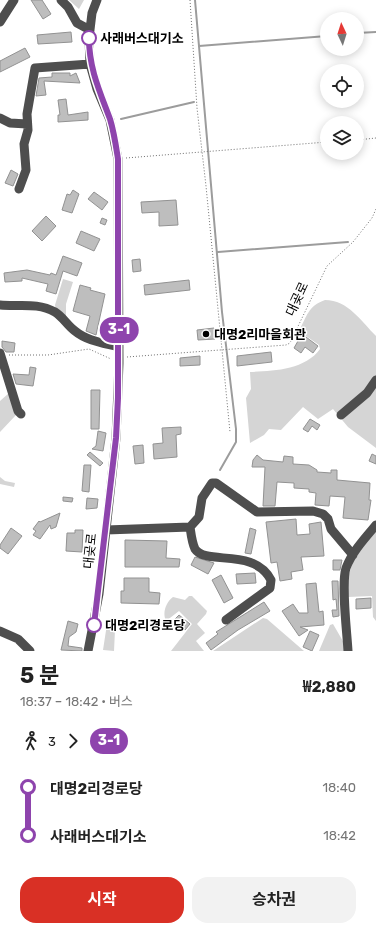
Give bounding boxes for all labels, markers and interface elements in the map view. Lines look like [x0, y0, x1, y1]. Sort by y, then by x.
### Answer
north arrow [320, 12, 364, 56]
map controls [320, 12, 364, 160]
marker: 사래버스대기소 [81, 30, 97, 46]
place label: 사래버스대기소 [100, 31, 184, 46]
button: locate [320, 64, 364, 108]
button: layers [320, 116, 364, 160]
street label: 대곶로 [283, 280, 311, 318]
line badge: 3-1 [96, 317, 142, 343]
text: 3-1 [108, 321, 130, 338]
place label: 대명2리마을회관 [214, 327, 306, 342]
marker: 대명2리마을회관 [201, 329, 211, 339]
street label: 대곶로 [81, 532, 99, 570]
marker: 대명2리경로당 [86, 617, 102, 633]
place label: 대명2리경로당 [105, 618, 185, 633]
text: 5 분 [20, 662, 59, 689]
text: ₩2,880 [303, 678, 356, 696]
text: 18:37 – 18:42 · 버스 [20, 694, 133, 709]
icon: walk [20, 730, 42, 752]
icon: forward [62, 730, 84, 752]
text: 3-1 [98, 732, 120, 749]
text: 3 [48, 734, 56, 749]
text: 대명2리경로당 [50, 780, 143, 798]
text: 18:40 [323, 780, 356, 795]
text: 사래버스대기소 [50, 828, 147, 846]
text: 18:42 [323, 828, 356, 843]
button: 시작 [20, 877, 184, 923]
button: 승차권 [192, 877, 356, 923]

